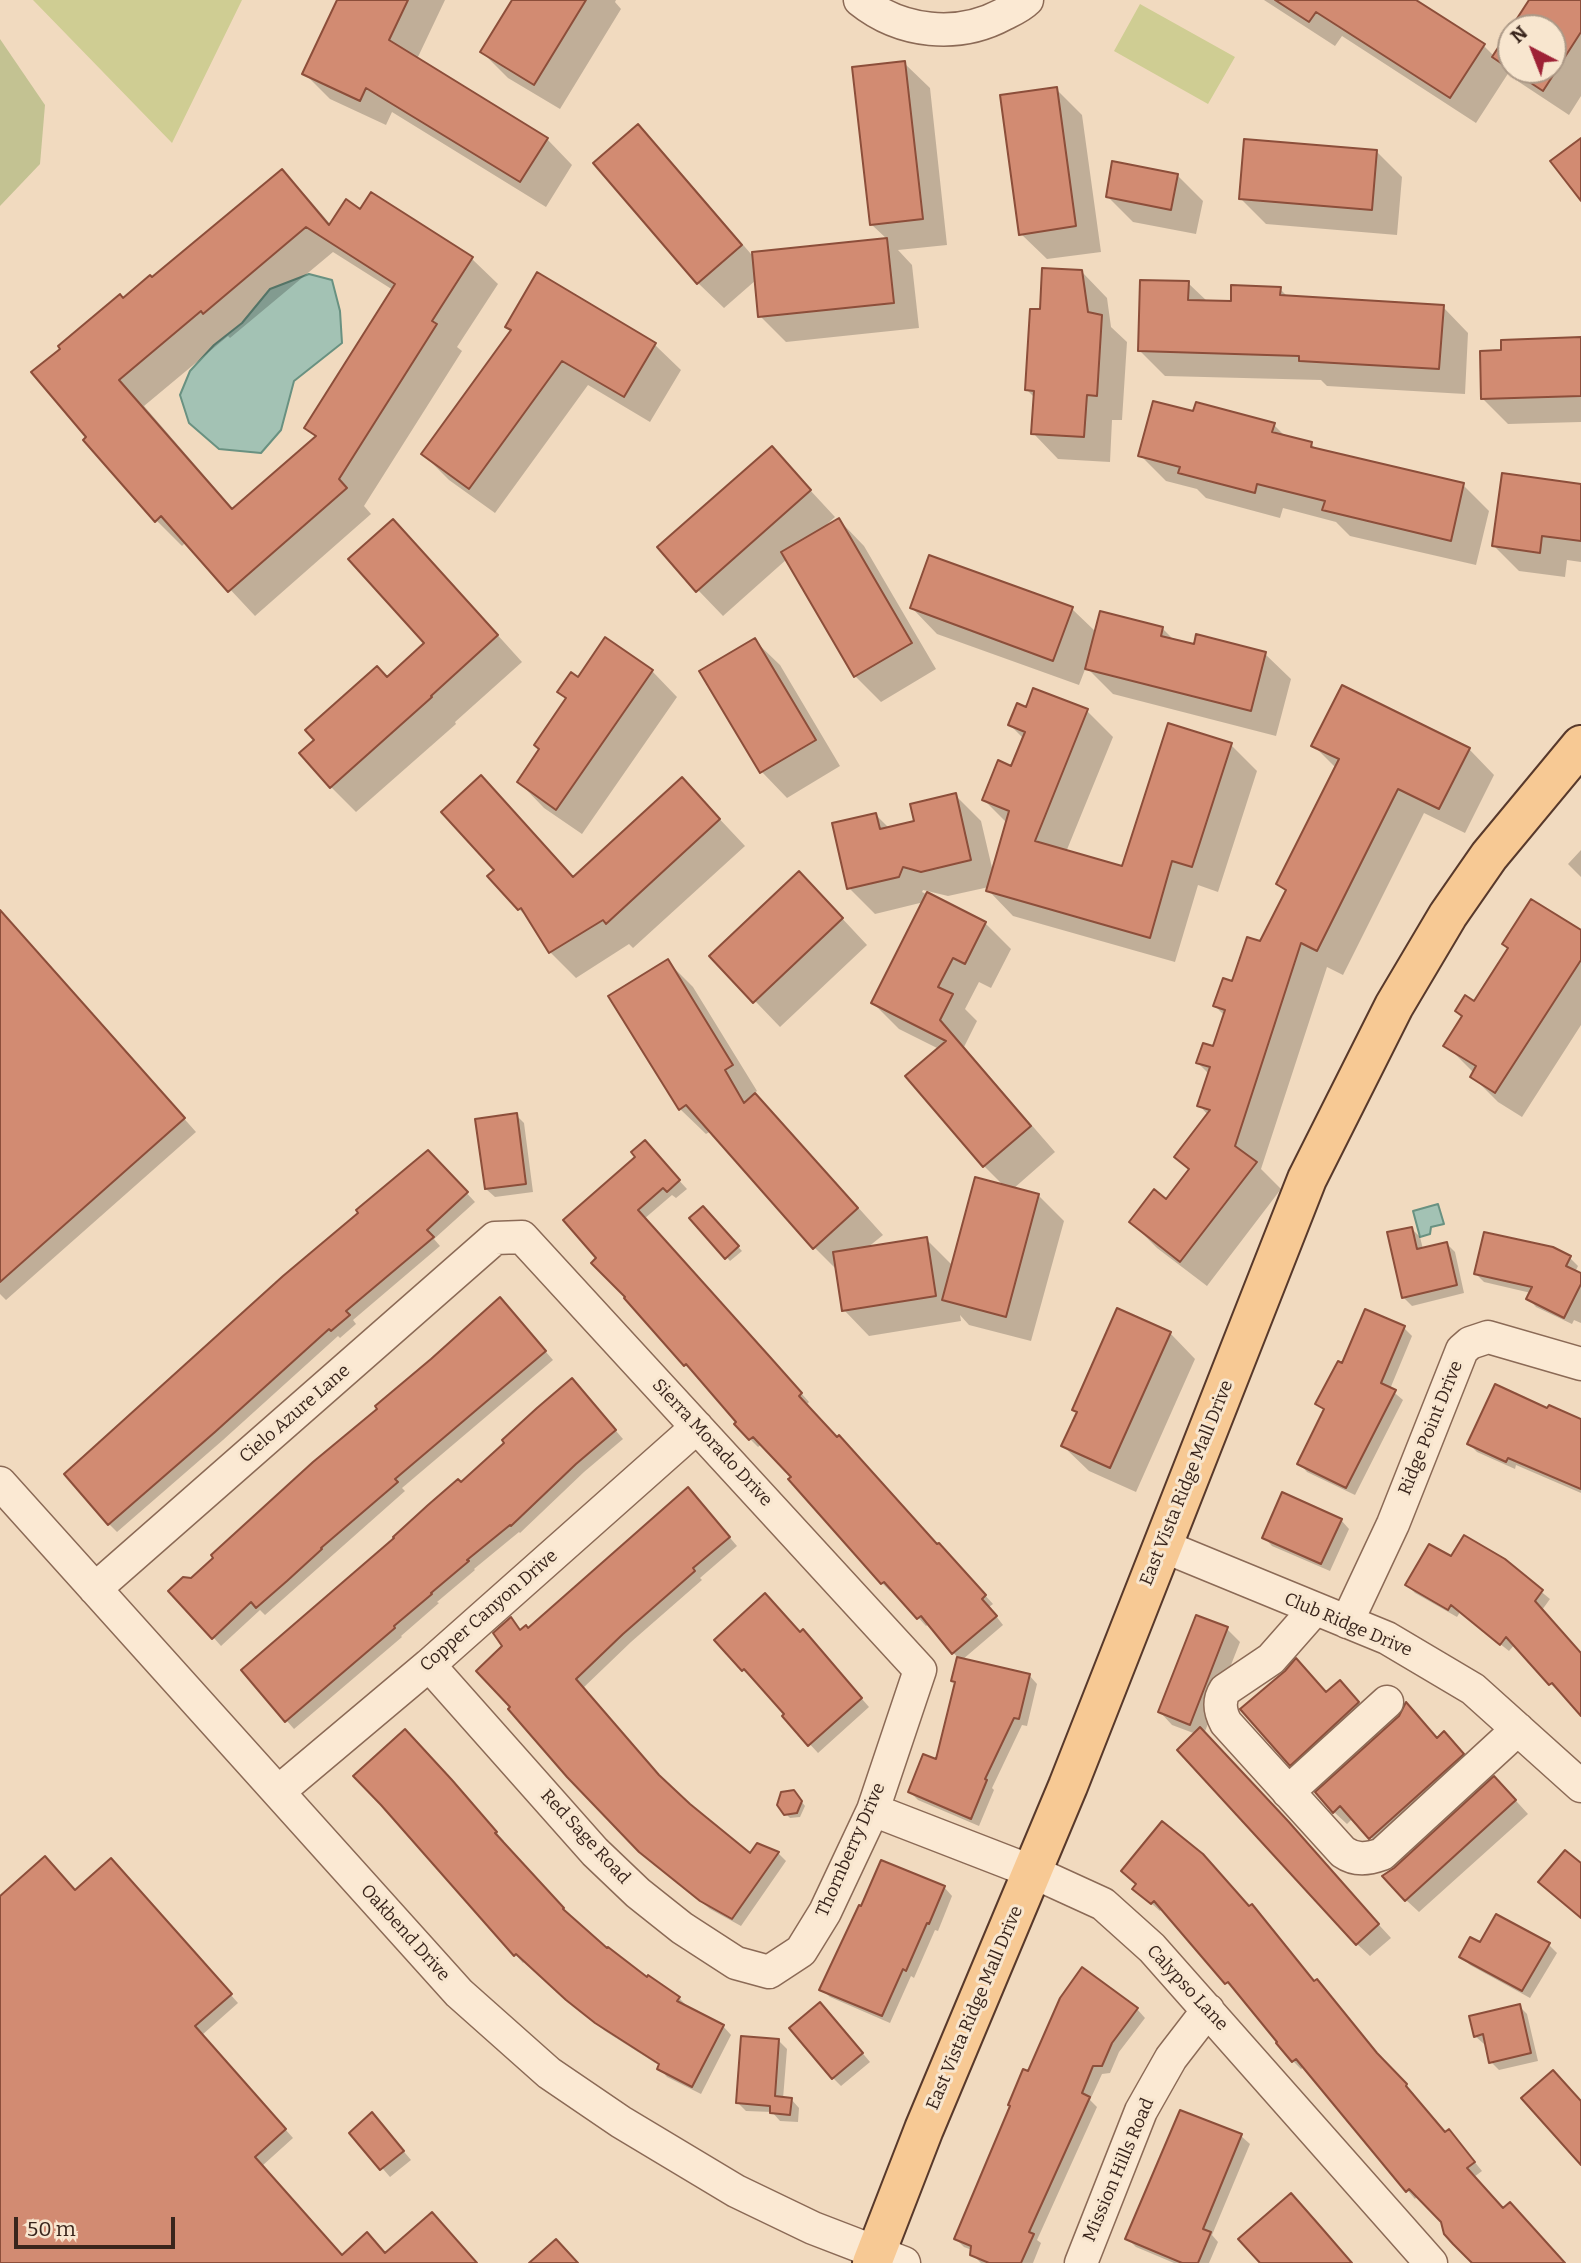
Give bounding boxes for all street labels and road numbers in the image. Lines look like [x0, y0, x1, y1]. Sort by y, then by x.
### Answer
street label: Ridge Point Drive [1394, 1358, 1468, 1498]
street label: Cielo Azure Lane [235, 1360, 355, 1468]
street label: Sierra Morado Drive [647, 1375, 777, 1511]
street label: East Vista Ridge Mall Drive [1136, 1377, 1238, 1589]
street label: Copper Canyon Drive [416, 1545, 562, 1677]
street label: Club Ridge Drive [1281, 1588, 1415, 1662]
street label: Thornberry Drive [812, 1780, 890, 1920]
street label: Red Sage Road [536, 1785, 634, 1889]
street label: Oakbend Drive [356, 1880, 454, 1986]
street label: East Vista Ridge Mall Drive [922, 1903, 1028, 2113]
street label: Calypso Lane [1142, 1941, 1232, 2035]
street label: Mission Hills Road [1079, 2095, 1159, 2245]

